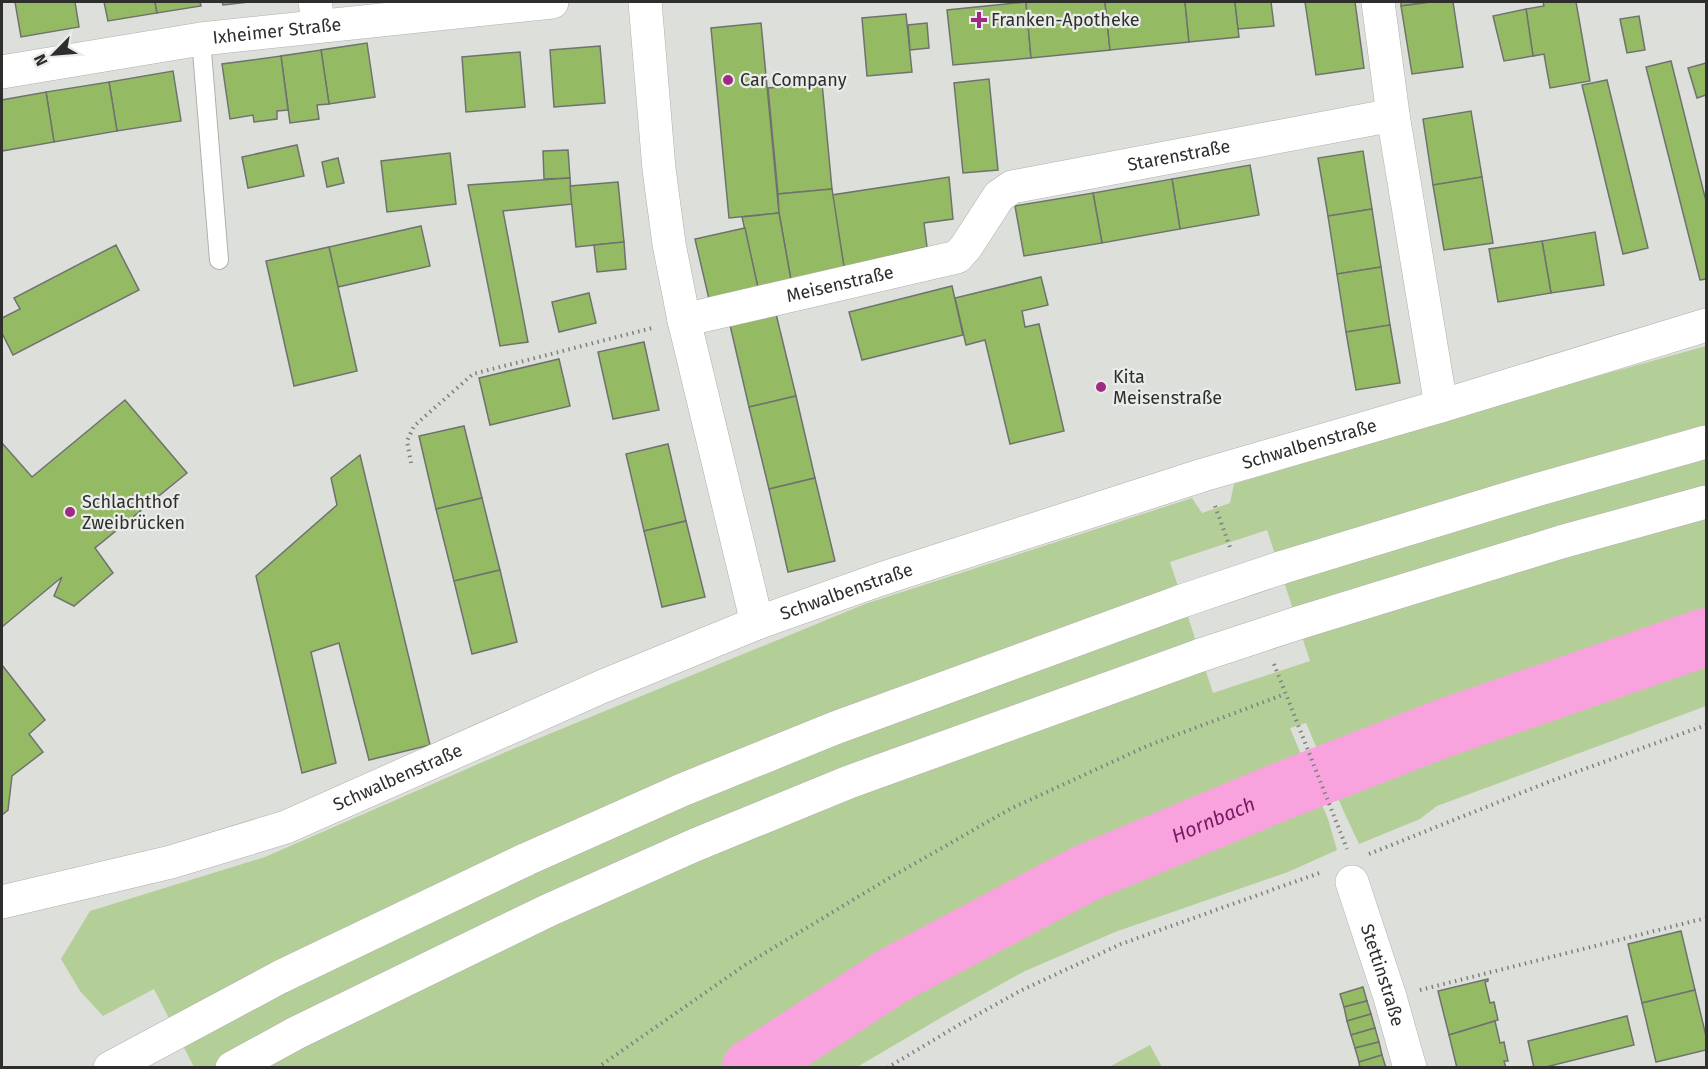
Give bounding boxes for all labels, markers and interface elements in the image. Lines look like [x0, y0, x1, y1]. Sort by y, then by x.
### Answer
place label: Franken-Apotheke [991, 9, 1140, 31]
street label: Ixheimer Straße [211, 13, 342, 49]
marker: Franken-Apotheke [972, 13, 986, 27]
north arrow [24, 24, 84, 84]
text: N [30, 51, 52, 69]
place label: Car Company [740, 69, 847, 91]
marker: Car Company [721, 73, 735, 87]
street label: Starenstraße [1126, 135, 1232, 176]
street label: Meisenstraße [784, 261, 896, 307]
place label: Kita Meisenstraße [1113, 366, 1222, 409]
marker: Kita Meisenstraße [1094, 380, 1108, 394]
street label: Schwalbenstraße [1240, 414, 1379, 474]
place label: Schlachthof Zweibrücken [82, 491, 185, 534]
marker: Schlachthof Zweibrücken [63, 505, 77, 519]
street label: Schwalbenstraße [777, 558, 916, 625]
street label: Schwalbenstraße [330, 739, 466, 816]
water label: Hornbach [1168, 792, 1259, 848]
street label: Stettinstraße [1356, 921, 1409, 1029]

